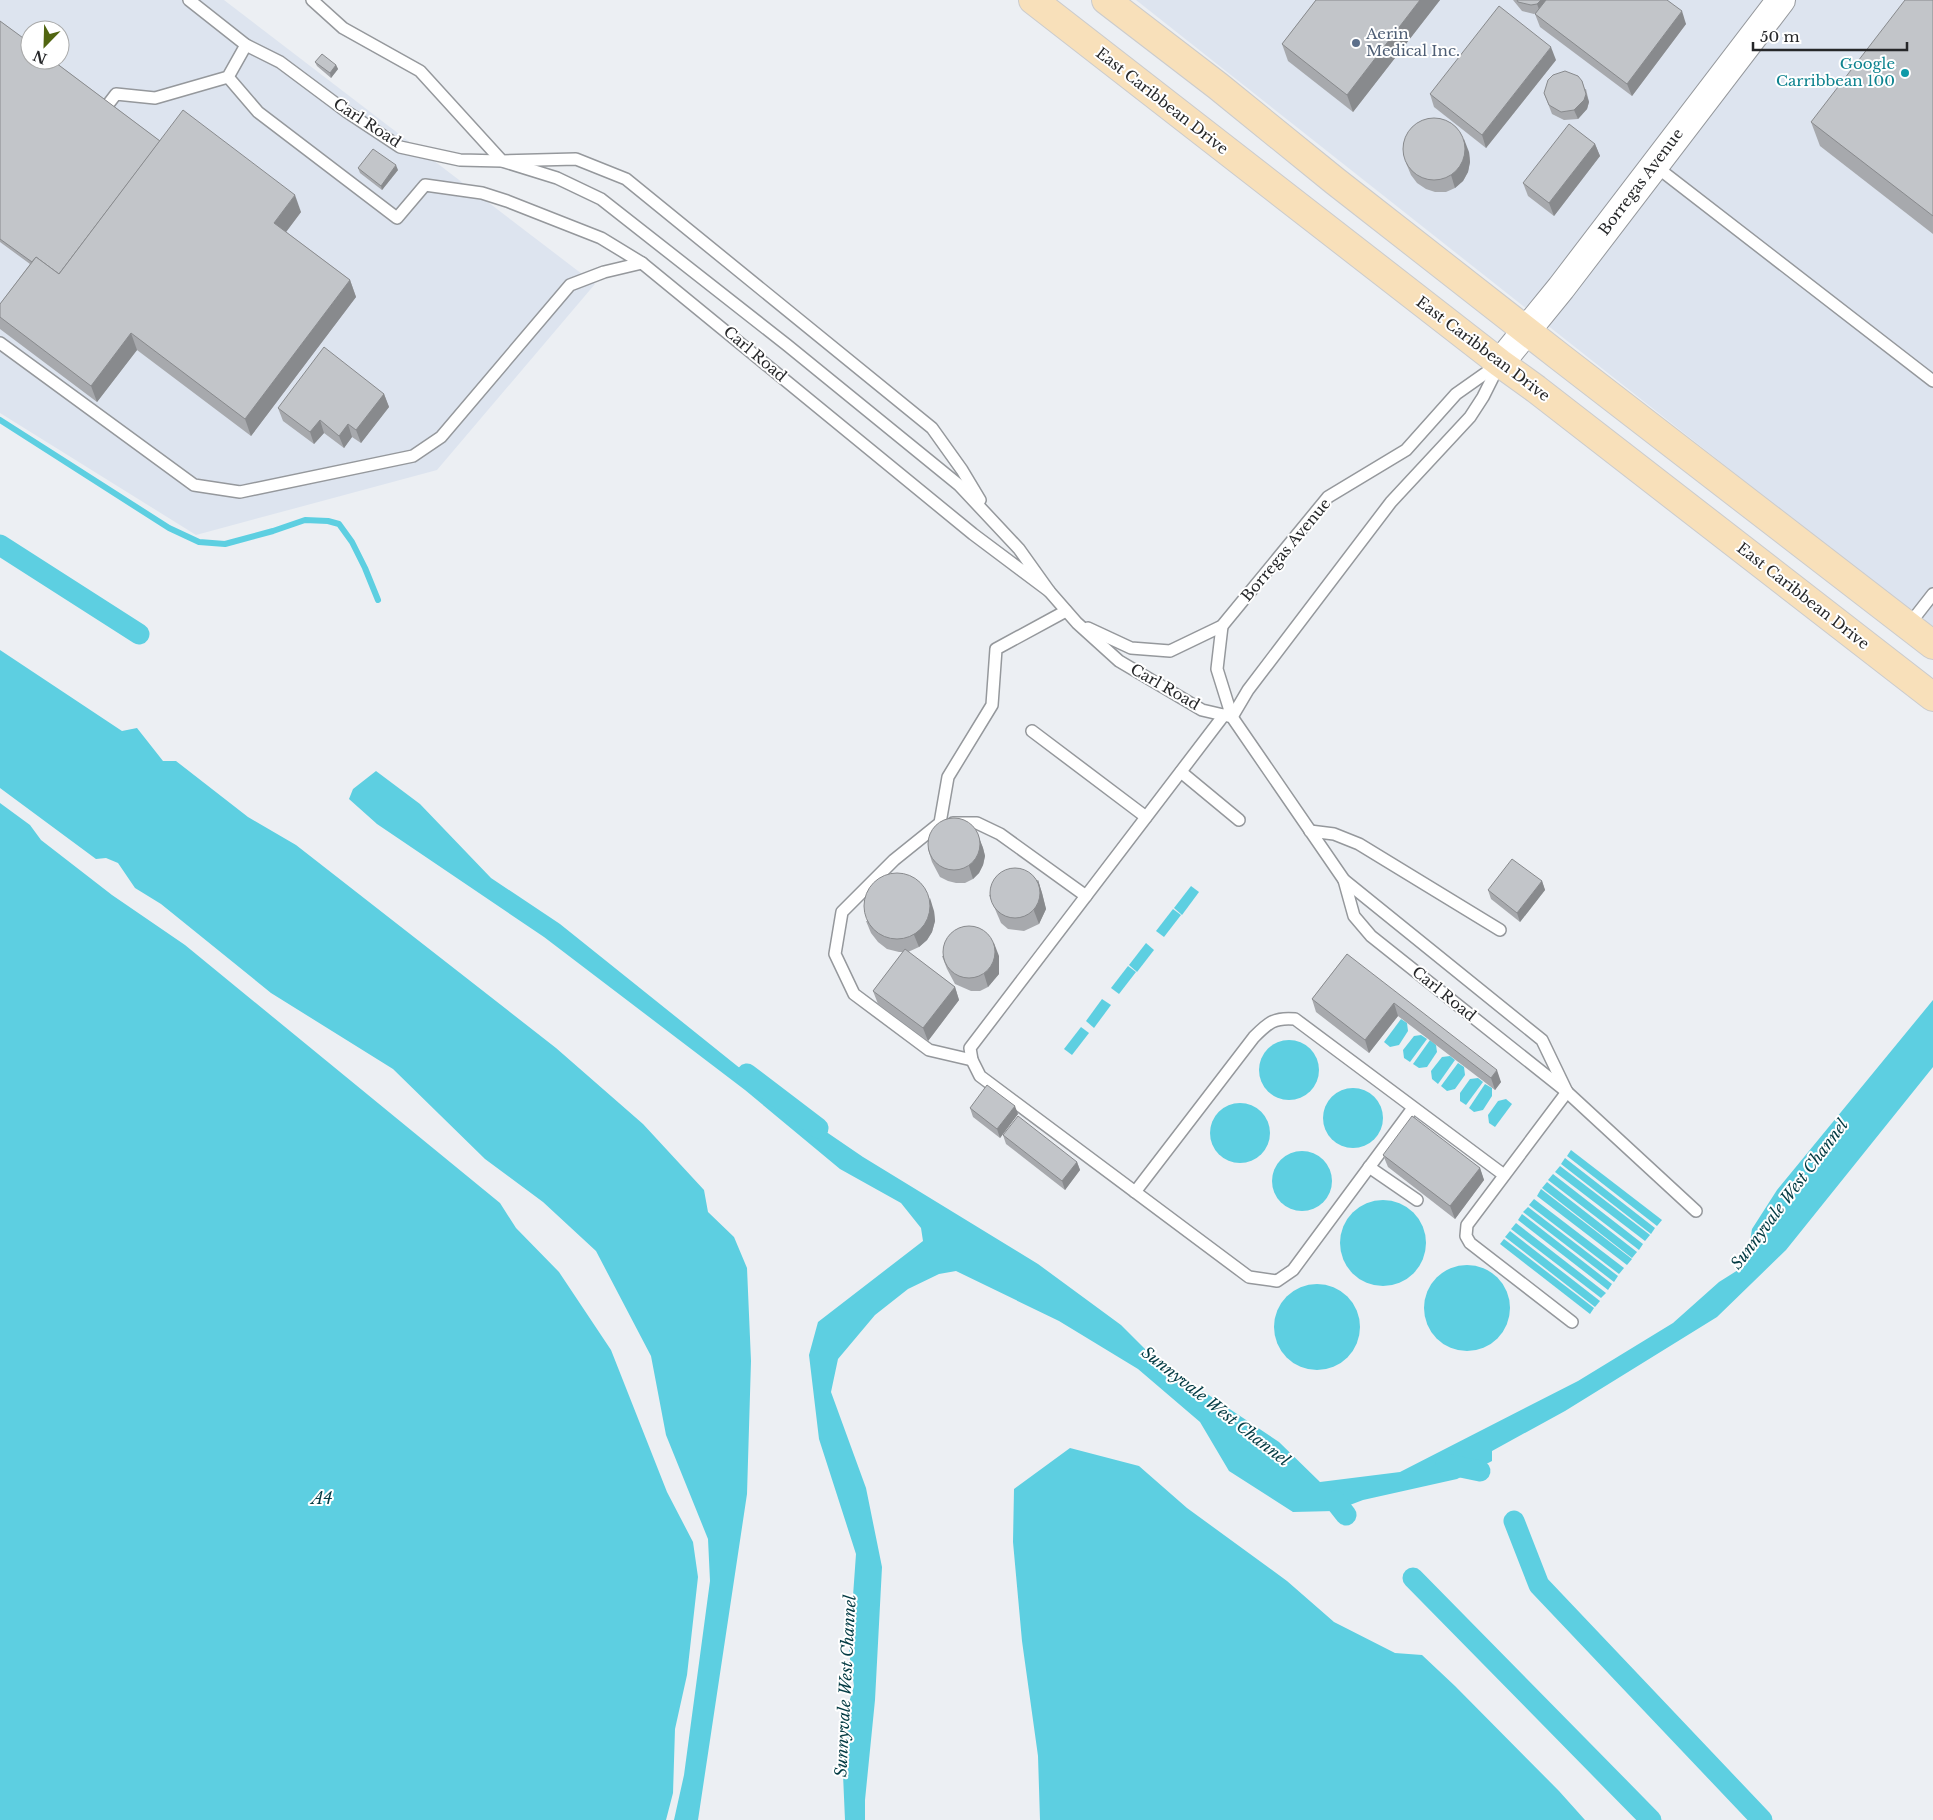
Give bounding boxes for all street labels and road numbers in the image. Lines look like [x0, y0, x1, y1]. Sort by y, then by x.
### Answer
street label: East Caribbean Drive [1092, 43, 1232, 158]
street label: Carl Road [330, 94, 405, 151]
street label: Borregas Avenue [1594, 124, 1687, 239]
street label: East Caribbean Drive [1413, 292, 1554, 405]
street label: Carl Road [720, 322, 791, 386]
street label: Borregas Avenue [1237, 494, 1334, 605]
street label: East Caribbean Drive [1733, 538, 1873, 653]
street label: Carl Road [1127, 659, 1203, 714]
street label: Carl Road [1409, 962, 1480, 1025]

